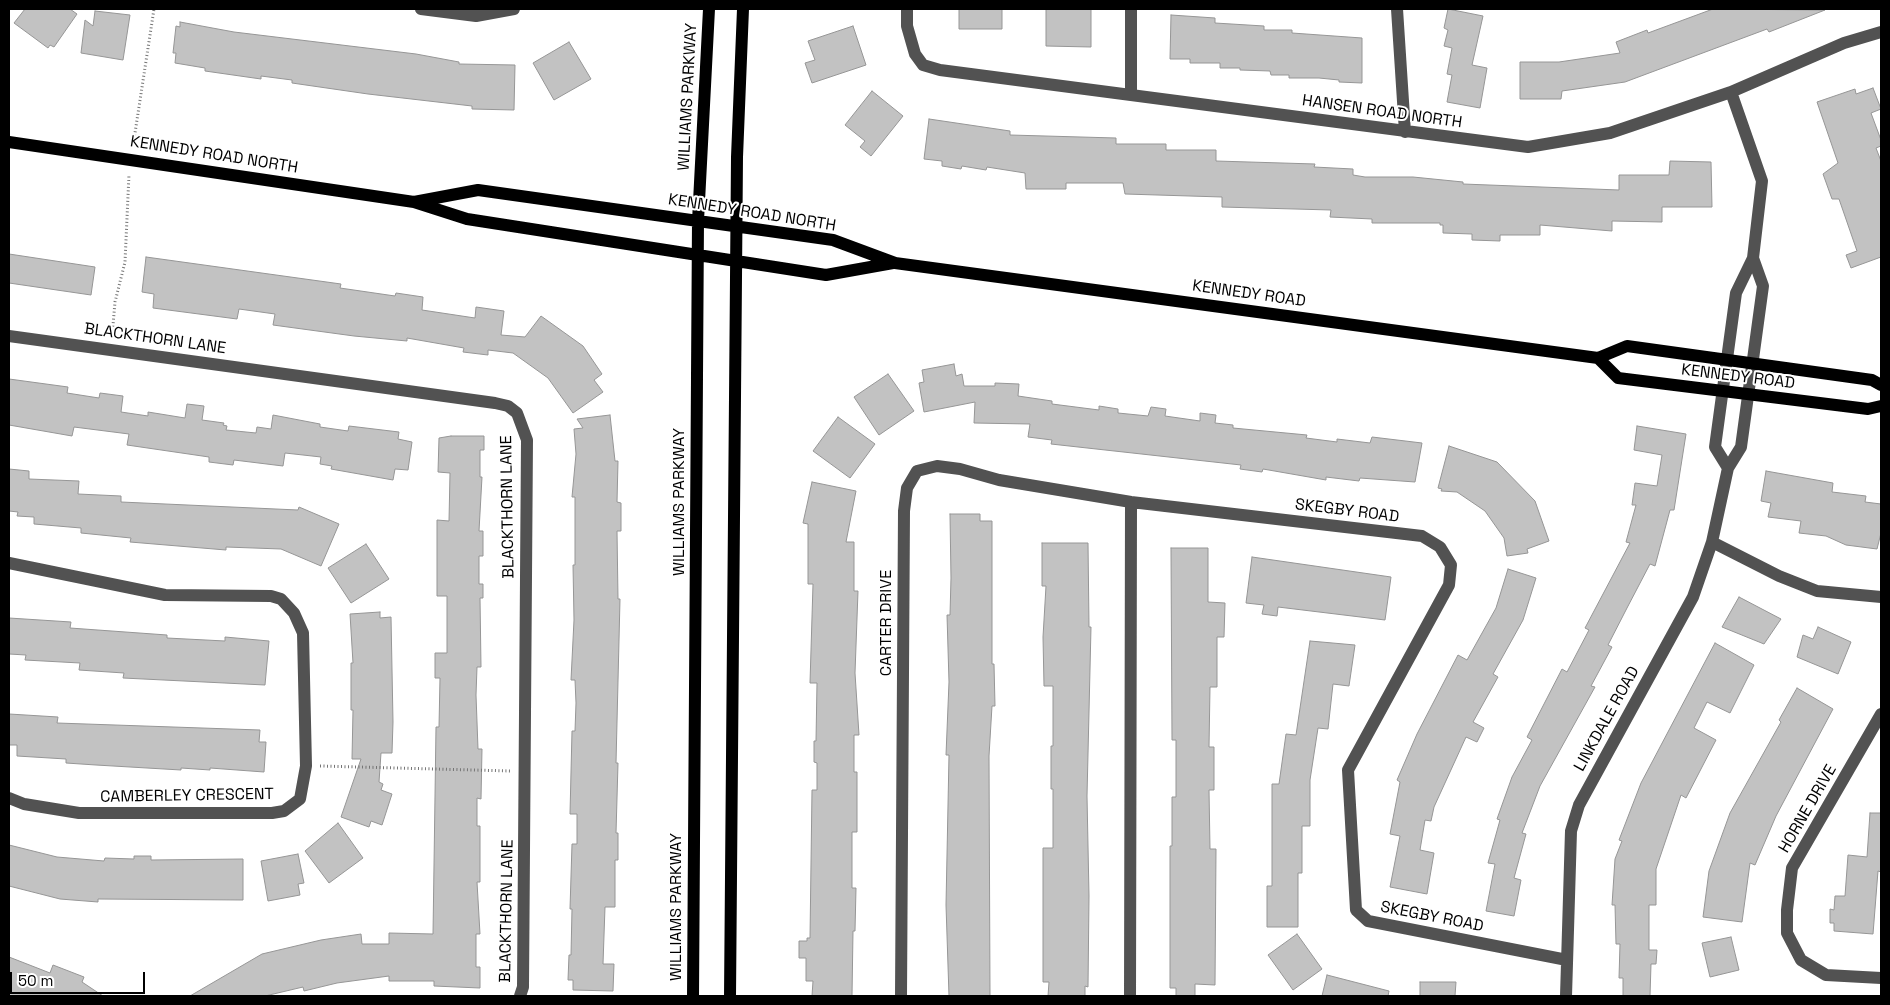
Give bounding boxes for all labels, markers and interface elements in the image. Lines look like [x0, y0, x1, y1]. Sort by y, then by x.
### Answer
street label: WILLIAMS PARKWAY [675, 23, 701, 171]
street label: HANSEN ROAD NORTH [1301, 91, 1463, 133]
street label: KENNEDY ROAD NORTH [129, 132, 299, 178]
street label: KENNEDY ROAD NORTH [667, 190, 837, 236]
street label: KENNEDY ROAD [1191, 277, 1307, 311]
street label: BLACKTHORN LANE [83, 320, 227, 358]
street label: KENNEDY ROAD [1680, 361, 1796, 393]
street label: WILLIAMS PARKWAY [670, 428, 690, 576]
street label: BLACKTHORN LANE [497, 435, 519, 579]
street label: SKEGBY ROAD [1294, 495, 1400, 527]
street label: CARTER DRIVE [877, 570, 897, 676]
street label: LINKDALE ROAD [1570, 663, 1644, 775]
street label: HORNE DRIVE [1775, 762, 1841, 856]
street label: CAMBERLEY CRESCENT [100, 785, 274, 807]
street label: WILLIAMS PARKWAY [667, 833, 687, 981]
street label: BLACKTHORN LANE [496, 839, 518, 983]
street label: SKEGBY ROAD [1379, 898, 1485, 936]
scale bar [12, 962, 148, 994]
text: 50 m [18, 971, 53, 990]

